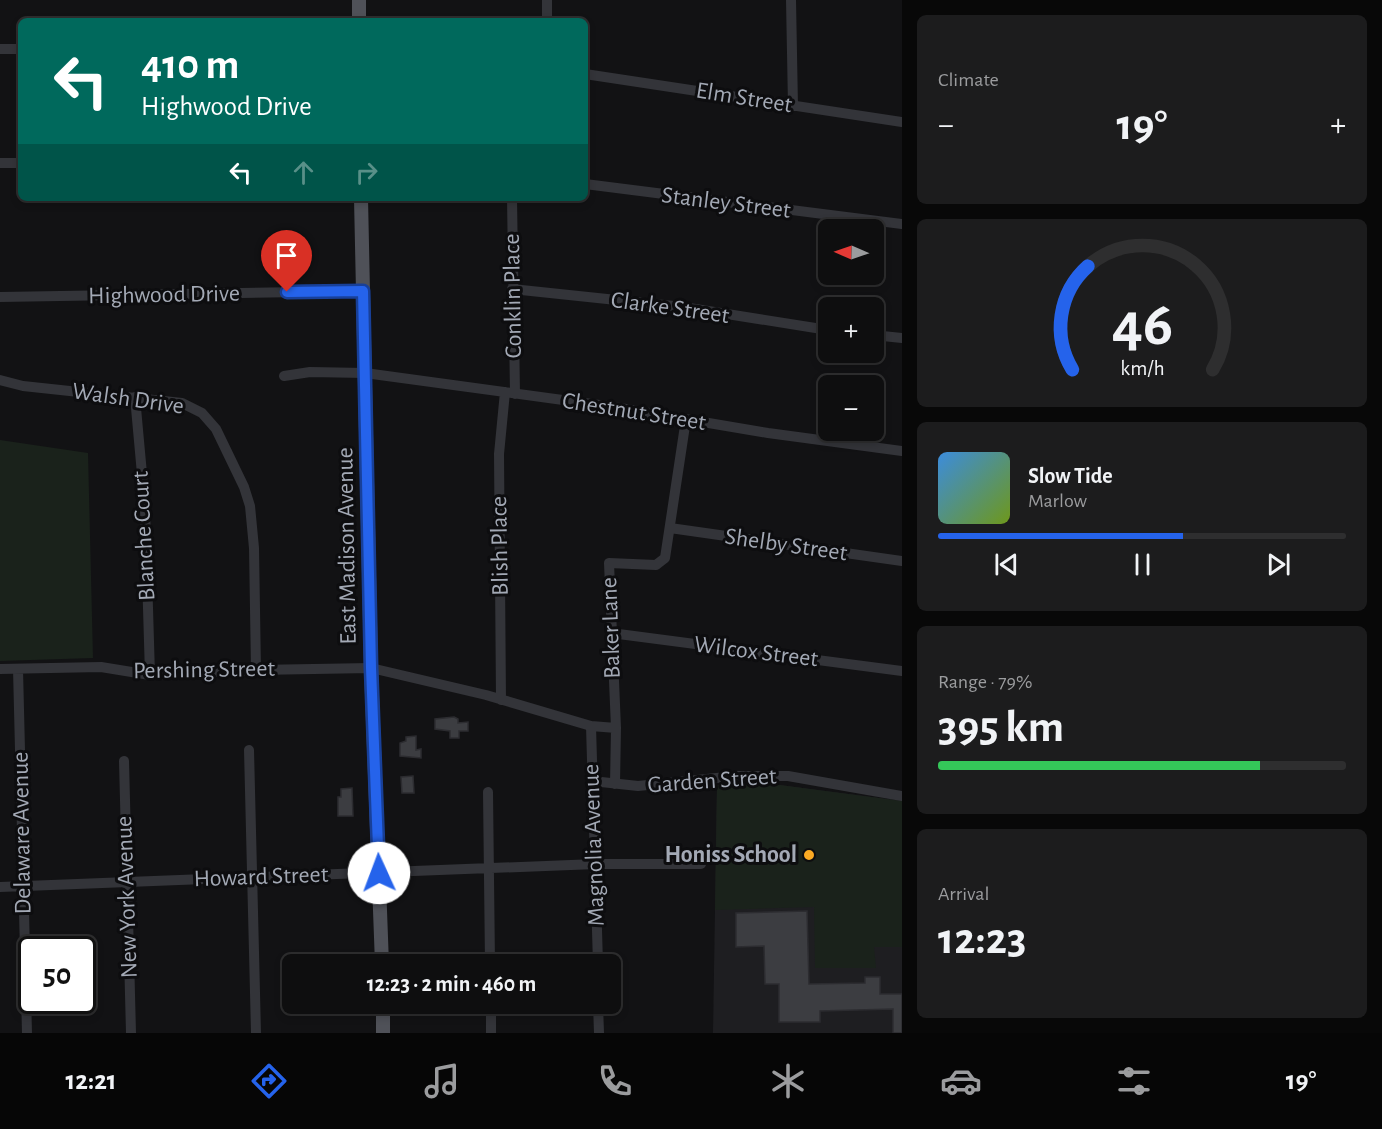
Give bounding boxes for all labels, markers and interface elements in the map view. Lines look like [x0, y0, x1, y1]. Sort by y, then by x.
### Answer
icon: left [42, 42, 120, 120]
text: 410 m [141, 44, 239, 86]
text: Climate [938, 70, 999, 90]
street label: Elm Street [694, 79, 794, 118]
text: Highwood Drive [141, 93, 312, 120]
text: 19° [1116, 103, 1168, 148]
text: − [938, 109, 954, 142]
text: + [1330, 109, 1346, 142]
icon: left [224, 156, 257, 189]
icon: ahead [287, 156, 320, 189]
icon: right [350, 156, 383, 189]
street label: Stanley Street [660, 183, 792, 223]
north arrow [818, 219, 884, 285]
map controls [818, 219, 884, 441]
pin [261, 230, 312, 292]
street label: Conklin Place [500, 233, 526, 359]
icon: arrive [270, 239, 303, 272]
street label: Highwood Drive [88, 282, 240, 308]
street label: Clarke Street [609, 288, 731, 328]
text: 46 [1111, 294, 1173, 356]
button: + [818, 297, 884, 363]
text: km/h [1120, 358, 1164, 379]
button: − [818, 375, 884, 441]
street label: Walsh Drive [71, 379, 185, 419]
street label: Chestnut Street [560, 389, 708, 435]
street label: East Madison Avenue [333, 447, 361, 645]
text: Slow Tide [1028, 465, 1113, 487]
street label: Blanche Court [129, 470, 159, 602]
text: Marlow [1028, 491, 1087, 511]
street label: Blish Place [487, 496, 513, 596]
street label: Shelby Street [723, 525, 849, 566]
icon: previous [990, 548, 1023, 581]
icon: pause [1126, 548, 1159, 581]
icon: next [1262, 548, 1295, 581]
street label: Baker Lane [597, 577, 625, 679]
street label: Wilcox Street [693, 632, 820, 672]
street label: Pershing Street [133, 657, 276, 683]
text: Range · 79% [938, 672, 1032, 692]
text: 395 km [938, 705, 1064, 750]
street label: Delaware Avenue [9, 751, 35, 915]
street label: Magnolia Avenue [579, 763, 609, 927]
street label: Garden Street [647, 765, 778, 797]
street label: New York Avenue [112, 815, 142, 979]
position arrow [347, 841, 411, 905]
place label: Honiss School [665, 843, 797, 867]
marker: Honiss School [802, 848, 816, 862]
street label: Howard Street [193, 863, 329, 891]
text: Arrival [938, 884, 989, 904]
text: 12:23 [938, 917, 1026, 962]
speed limit sign: 50 [18, 936, 96, 1014]
text: 12:23 · 2 min · 460 m [367, 973, 536, 995]
icon: directions [248, 1060, 290, 1102]
icon: music [421, 1060, 463, 1102]
icon: phone [594, 1060, 636, 1102]
icon: climate [767, 1060, 809, 1102]
icon: car [940, 1060, 982, 1102]
icon: filters [1113, 1060, 1155, 1102]
text: 12:21 [66, 1067, 117, 1094]
text: 19° [1286, 1067, 1316, 1094]

